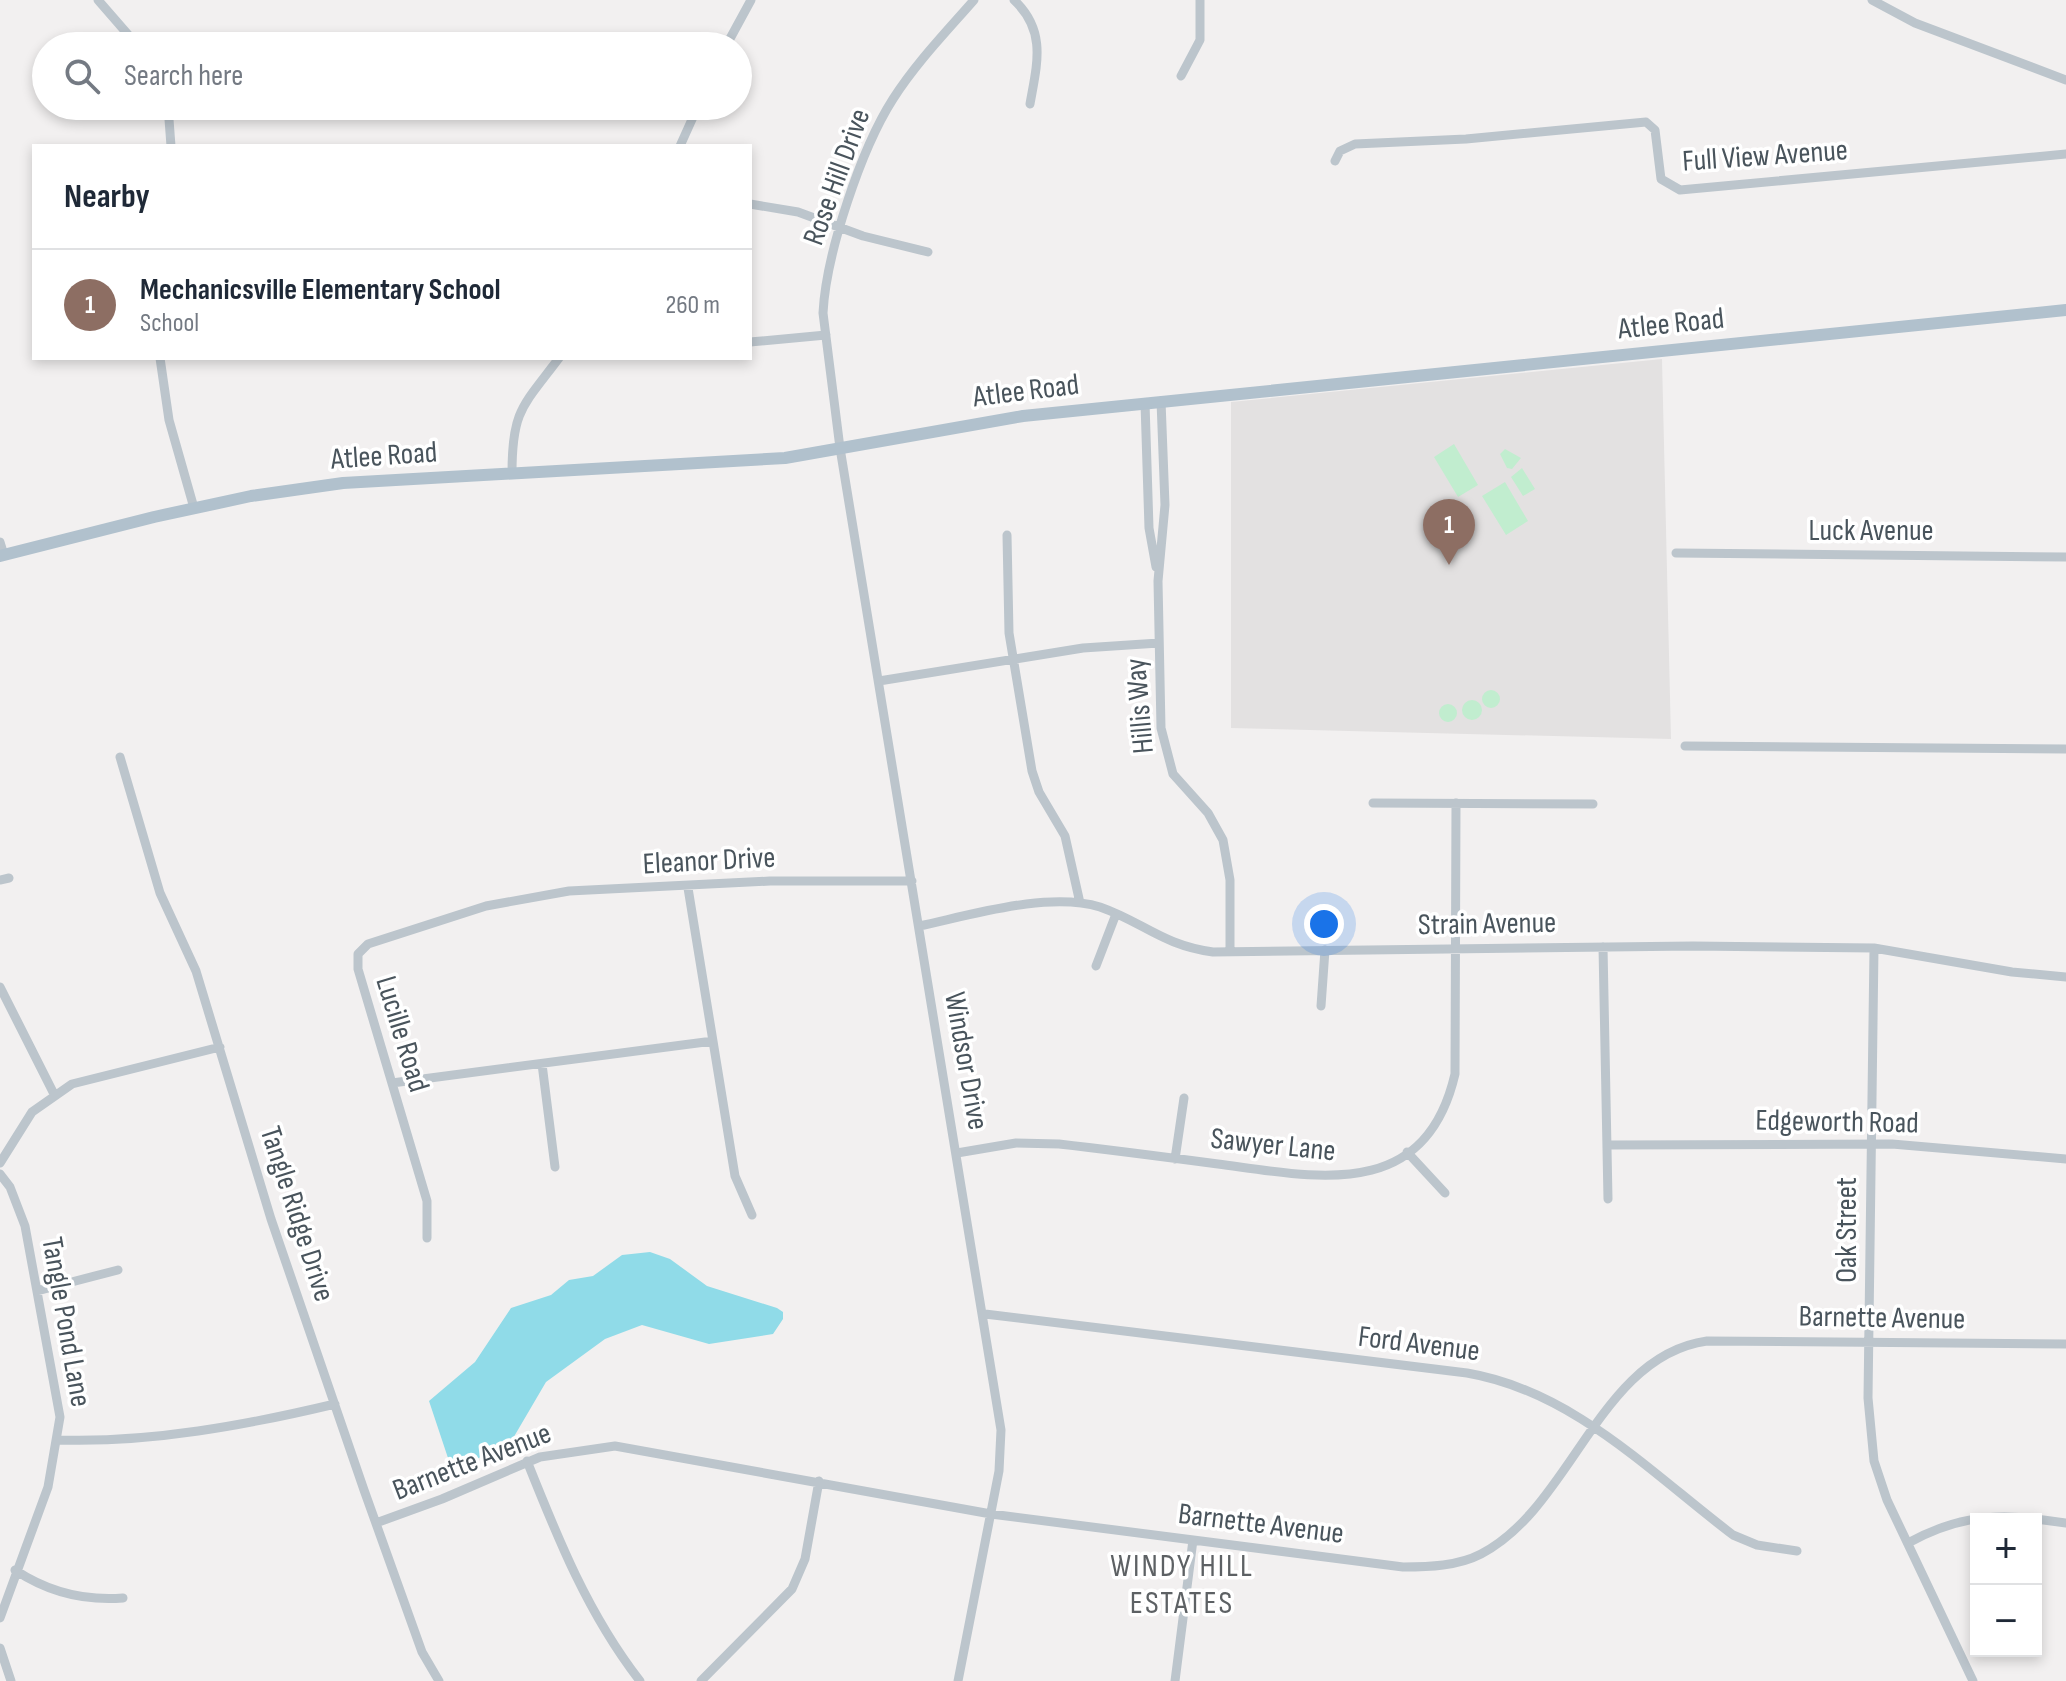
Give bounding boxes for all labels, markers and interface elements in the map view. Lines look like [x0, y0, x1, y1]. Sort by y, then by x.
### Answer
search box [32, 32, 752, 120]
icon: search [60, 54, 104, 98]
text: Search here [124, 58, 243, 94]
street label: Rose Hill Drive [796, 104, 878, 250]
street label: Full View Avenue [1681, 132, 1849, 180]
text: Nearby [64, 176, 150, 217]
text: Mechanicsville Elementary School [140, 272, 501, 308]
text: 1 [85, 290, 95, 321]
text: 260 m [665, 290, 720, 321]
street label: Atlee Road [1615, 301, 1726, 348]
text: School [140, 308, 199, 339]
street label: Atlee Road [970, 367, 1081, 415]
street label: Atlee Road [329, 434, 438, 478]
pin: 1 [1423, 499, 1475, 565]
street label: Luck Avenue [1808, 513, 1934, 549]
street label: Hillis Way [1118, 657, 1162, 755]
street label: Eleanor Drive [642, 840, 776, 882]
your location [1304, 904, 1344, 944]
street label: Strain Avenue [1418, 905, 1556, 943]
street label: Lucille Road [367, 972, 437, 1096]
street label: Windsor Drive [936, 989, 996, 1133]
street label: Edgeworth Road [1755, 1103, 1919, 1141]
street label: Sawyer Lane [1209, 1121, 1337, 1169]
street label: Tangle Ridge Drive [252, 1122, 342, 1306]
street label: Oak Street [1829, 1177, 1865, 1283]
street label: Tangle Pond Lane [33, 1234, 99, 1410]
street label: Barnette Avenue [1798, 1299, 1966, 1337]
street label: Ford Avenue [1356, 1319, 1482, 1369]
street label: Barnette Avenue [388, 1415, 556, 1509]
street label: Barnette Avenue [1176, 1496, 1346, 1552]
map controls [1970, 1513, 2042, 1657]
button: + [1970, 1513, 2042, 1585]
district label: WINDY HILL ESTATES [1110, 1547, 1254, 1623]
button: − [1970, 1585, 2042, 1657]

